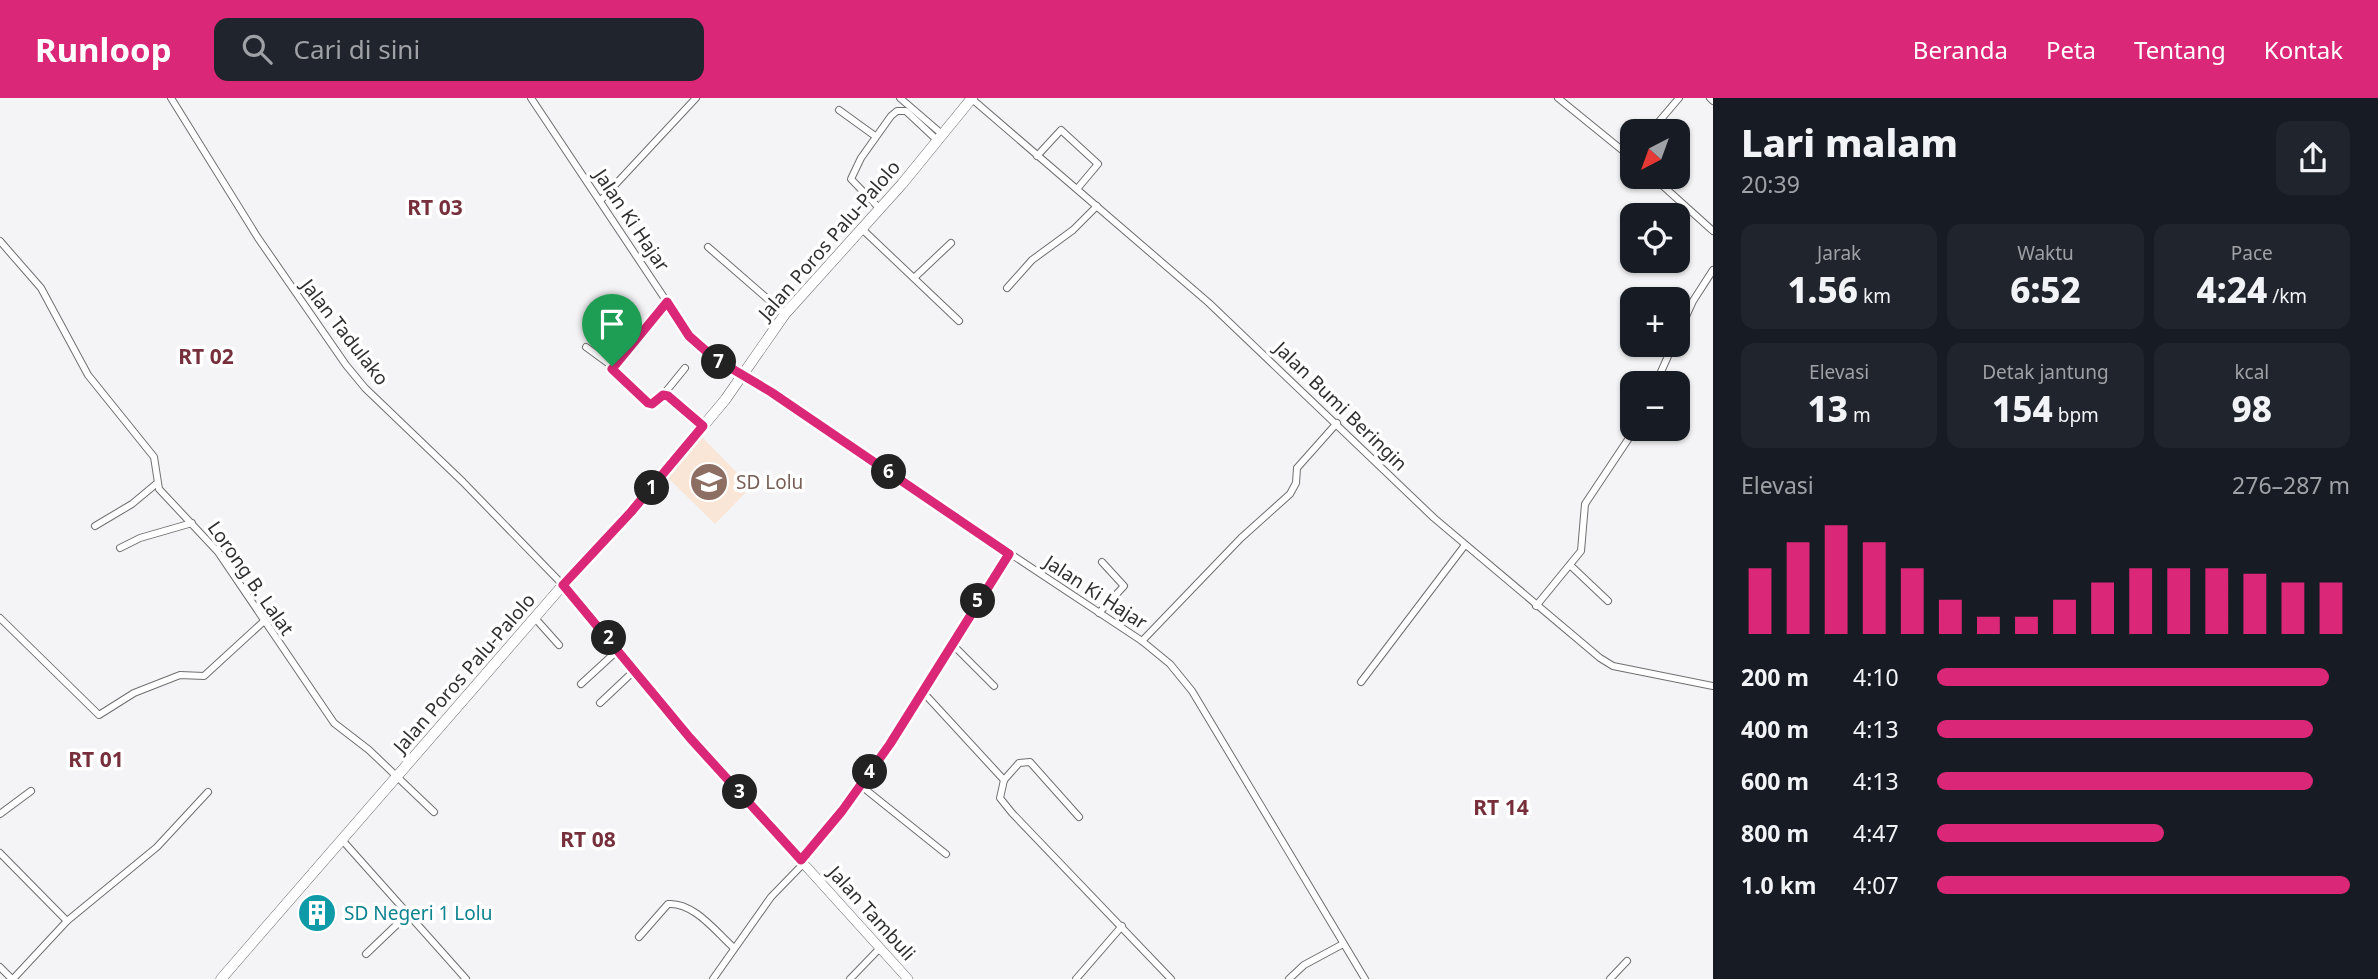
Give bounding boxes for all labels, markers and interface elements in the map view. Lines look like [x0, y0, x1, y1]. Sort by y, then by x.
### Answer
search box [214, 18, 704, 81]
text: Runloop [35, 27, 172, 72]
icon: search [238, 30, 276, 68]
text: Cari di sini [294, 31, 420, 67]
text: Beranda [1913, 33, 2008, 66]
text: Peta [2046, 33, 2096, 66]
text: Tentang [2134, 33, 2226, 66]
text: Kontak [2264, 33, 2343, 66]
text: Lari malam [1741, 116, 1958, 168]
north arrow [1620, 119, 1690, 189]
map controls [1620, 119, 1690, 441]
button: share [2276, 121, 2350, 195]
street label: Jalan Poros Palu-Palolo [751, 155, 906, 327]
street label: Jalan Ki Hajar [587, 162, 676, 276]
text: 20:39 [1741, 168, 1800, 200]
district label: RT 03 [407, 193, 463, 221]
button: locate [1620, 203, 1690, 273]
text: Jarak [1817, 240, 1861, 266]
text: Waktu [2017, 240, 2074, 266]
text: Pace [2231, 240, 2273, 266]
text: 1.56 [1787, 266, 1858, 313]
text: 6:52 [2010, 266, 2081, 313]
text: 4:24 [2197, 266, 2267, 313]
street label: Jalan Tadulako [294, 272, 395, 391]
text: km [1858, 283, 1891, 309]
text: /km [2267, 283, 2307, 309]
button: + [1620, 287, 1690, 357]
pin [582, 294, 642, 366]
icon: arrive [593, 305, 631, 343]
street label: Jalan Bumi Beringin [1267, 334, 1413, 476]
district label: RT 02 [178, 342, 234, 370]
pin: 7 [702, 344, 736, 380]
text: 7 [713, 348, 724, 374]
text: Elevasi [1809, 359, 1869, 385]
text: Detak jantung [1982, 359, 2109, 385]
text: kcal [2234, 359, 2269, 385]
button: − [1620, 371, 1690, 441]
text: 13 [1808, 385, 1848, 432]
text: 154 [1992, 385, 2053, 432]
text: 98 [2232, 385, 2272, 432]
text: m [1848, 402, 1871, 428]
text: bpm [2053, 402, 2099, 428]
pin: 6 [872, 454, 906, 490]
text: 6 [883, 458, 894, 484]
school or university icon: SD Lolu [688, 461, 730, 503]
place label: SD Lolu [736, 469, 803, 495]
text: Elevasi [1741, 469, 1814, 501]
text: 276–287 m [2232, 469, 2350, 501]
pin: 1 [634, 470, 670, 506]
text: 1 [646, 474, 657, 500]
street label: Lorong B. Lalat [202, 516, 300, 640]
street label: Jalan Ki Hajar [1038, 548, 1153, 635]
pin: 5 [960, 584, 996, 618]
text: 5 [972, 587, 983, 613]
street label: Jalan Poros Palu-Palolo [386, 588, 541, 760]
pin: 2 [592, 620, 626, 656]
text: 2 [603, 624, 614, 650]
text: 200 m [1741, 661, 1809, 693]
text: 4:10 [1853, 661, 1899, 693]
text: 400 m [1741, 713, 1809, 745]
text: 4:13 [1853, 713, 1899, 745]
district label: RT 01 [68, 745, 124, 773]
pin: 4 [852, 754, 888, 790]
text: 4 [864, 758, 875, 784]
text: 600 m [1741, 765, 1809, 797]
text: 4:13 [1853, 765, 1899, 797]
pin: 3 [722, 774, 758, 810]
text: 3 [734, 778, 745, 804]
district label: RT 14 [1473, 793, 1529, 821]
text: 800 m [1741, 817, 1809, 849]
text: 4:47 [1853, 817, 1899, 849]
district label: RT 08 [560, 825, 616, 853]
street label: Jalan Tambuli [821, 859, 921, 966]
text: 1.0 km [1741, 869, 1816, 901]
text: 4:07 [1853, 869, 1899, 901]
building icon: SD Negeri 1 Lolu [296, 892, 338, 934]
place label: SD Negeri 1 Lolu [344, 900, 492, 926]

